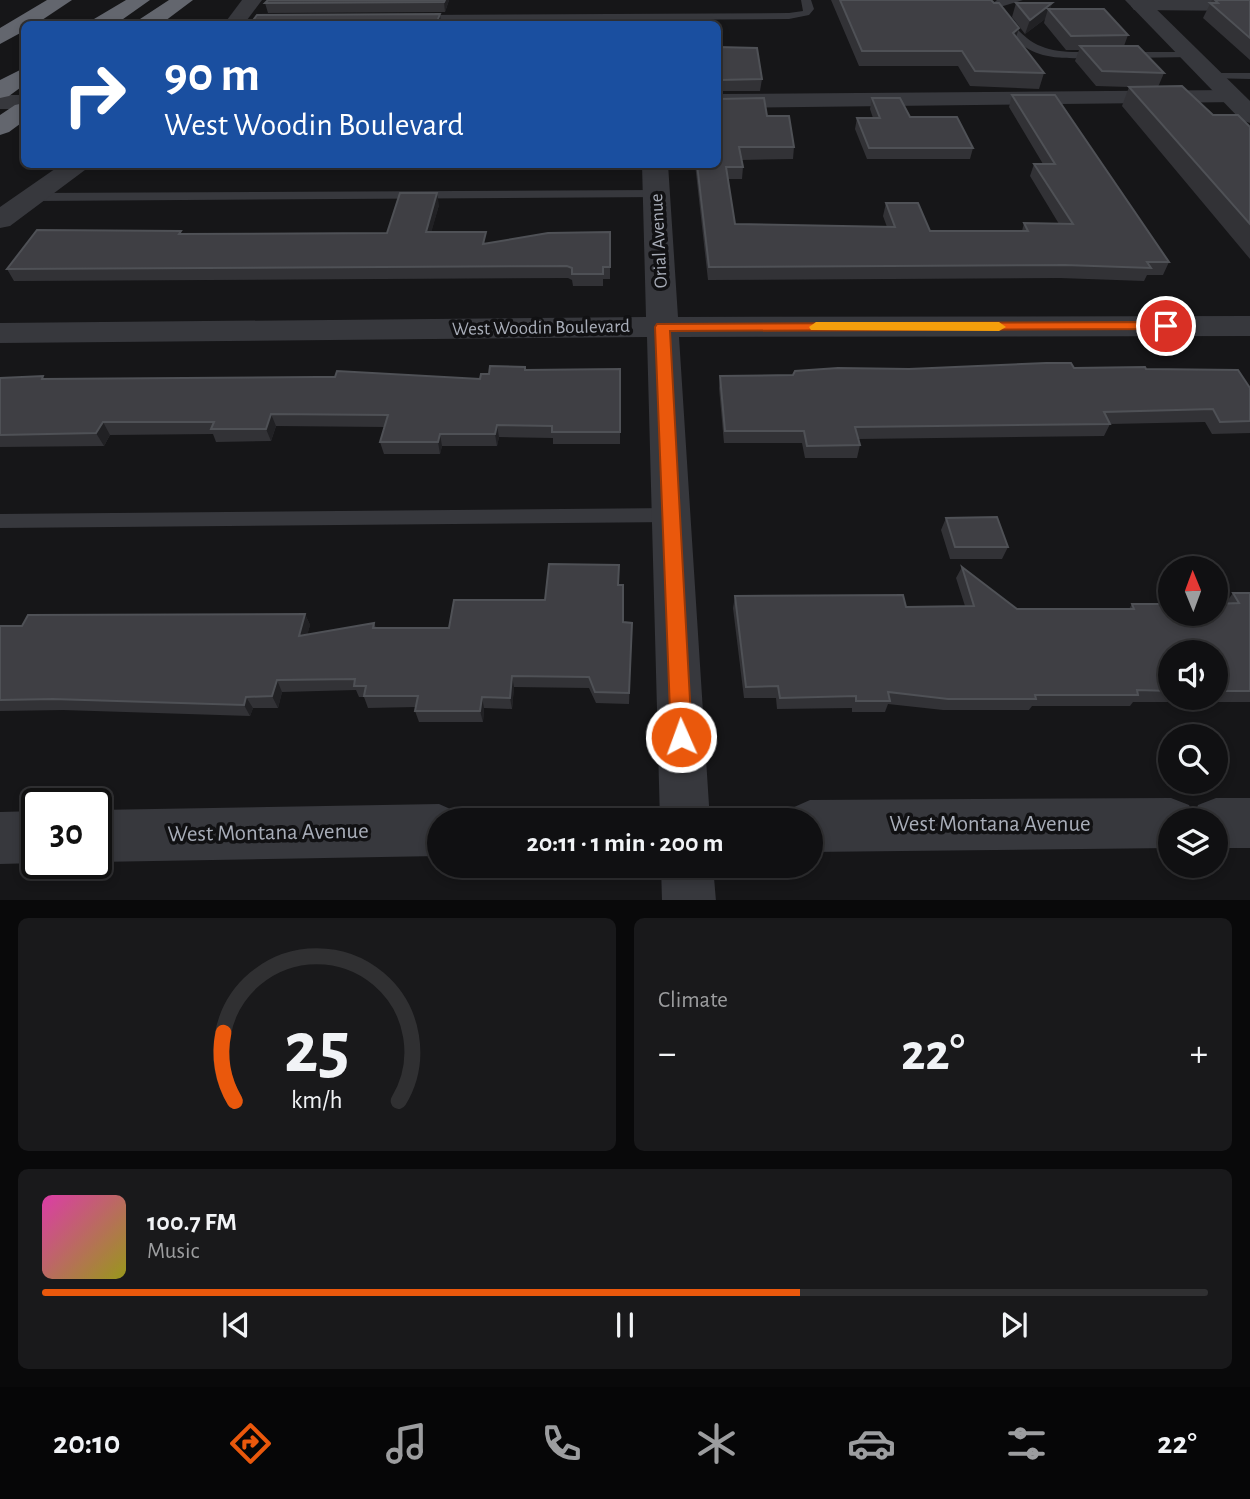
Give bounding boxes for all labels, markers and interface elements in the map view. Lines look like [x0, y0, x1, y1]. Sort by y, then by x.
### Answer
icon: right [49, 49, 140, 140]
text: 90 m [164, 51, 260, 100]
text: West Woodin Boulevard [164, 109, 464, 141]
street label: Orial Avenue [647, 193, 671, 289]
pin [1136, 296, 1196, 356]
icon: arrive [1147, 307, 1185, 345]
street label: West Woodin Boulevard [452, 317, 630, 339]
north arrow [1158, 556, 1228, 626]
map controls [1158, 556, 1228, 878]
button: sound [1158, 640, 1228, 710]
position arrow [644, 700, 718, 774]
button: search [1158, 724, 1228, 794]
speed limit sign: 30 [21, 788, 112, 879]
button: layers [1158, 808, 1228, 878]
street label: West Montana Avenue [889, 813, 1091, 836]
street label: West Montana Avenue [167, 820, 369, 846]
text: 20:11 · 1 min · 200 m [526, 830, 724, 856]
text: Climate [658, 989, 728, 1012]
text: 25 [284, 1013, 350, 1086]
text: 22° [901, 1027, 965, 1079]
text: − [658, 1035, 676, 1073]
text: + [1190, 1035, 1208, 1073]
text: km/h [291, 1087, 343, 1112]
text: 100.7 FM [147, 1209, 237, 1235]
text: Music [147, 1240, 199, 1263]
icon: previous [217, 1306, 255, 1344]
icon: pause [606, 1306, 644, 1344]
icon: next [995, 1306, 1033, 1344]
icon: directions [226, 1419, 275, 1468]
icon: music [382, 1419, 431, 1468]
icon: phone [537, 1419, 586, 1468]
icon: climate [692, 1419, 741, 1468]
icon: car [847, 1419, 896, 1468]
icon: filters [1002, 1419, 1051, 1468]
text: 20:10 [53, 1427, 120, 1459]
text: 22° [1157, 1427, 1197, 1459]

